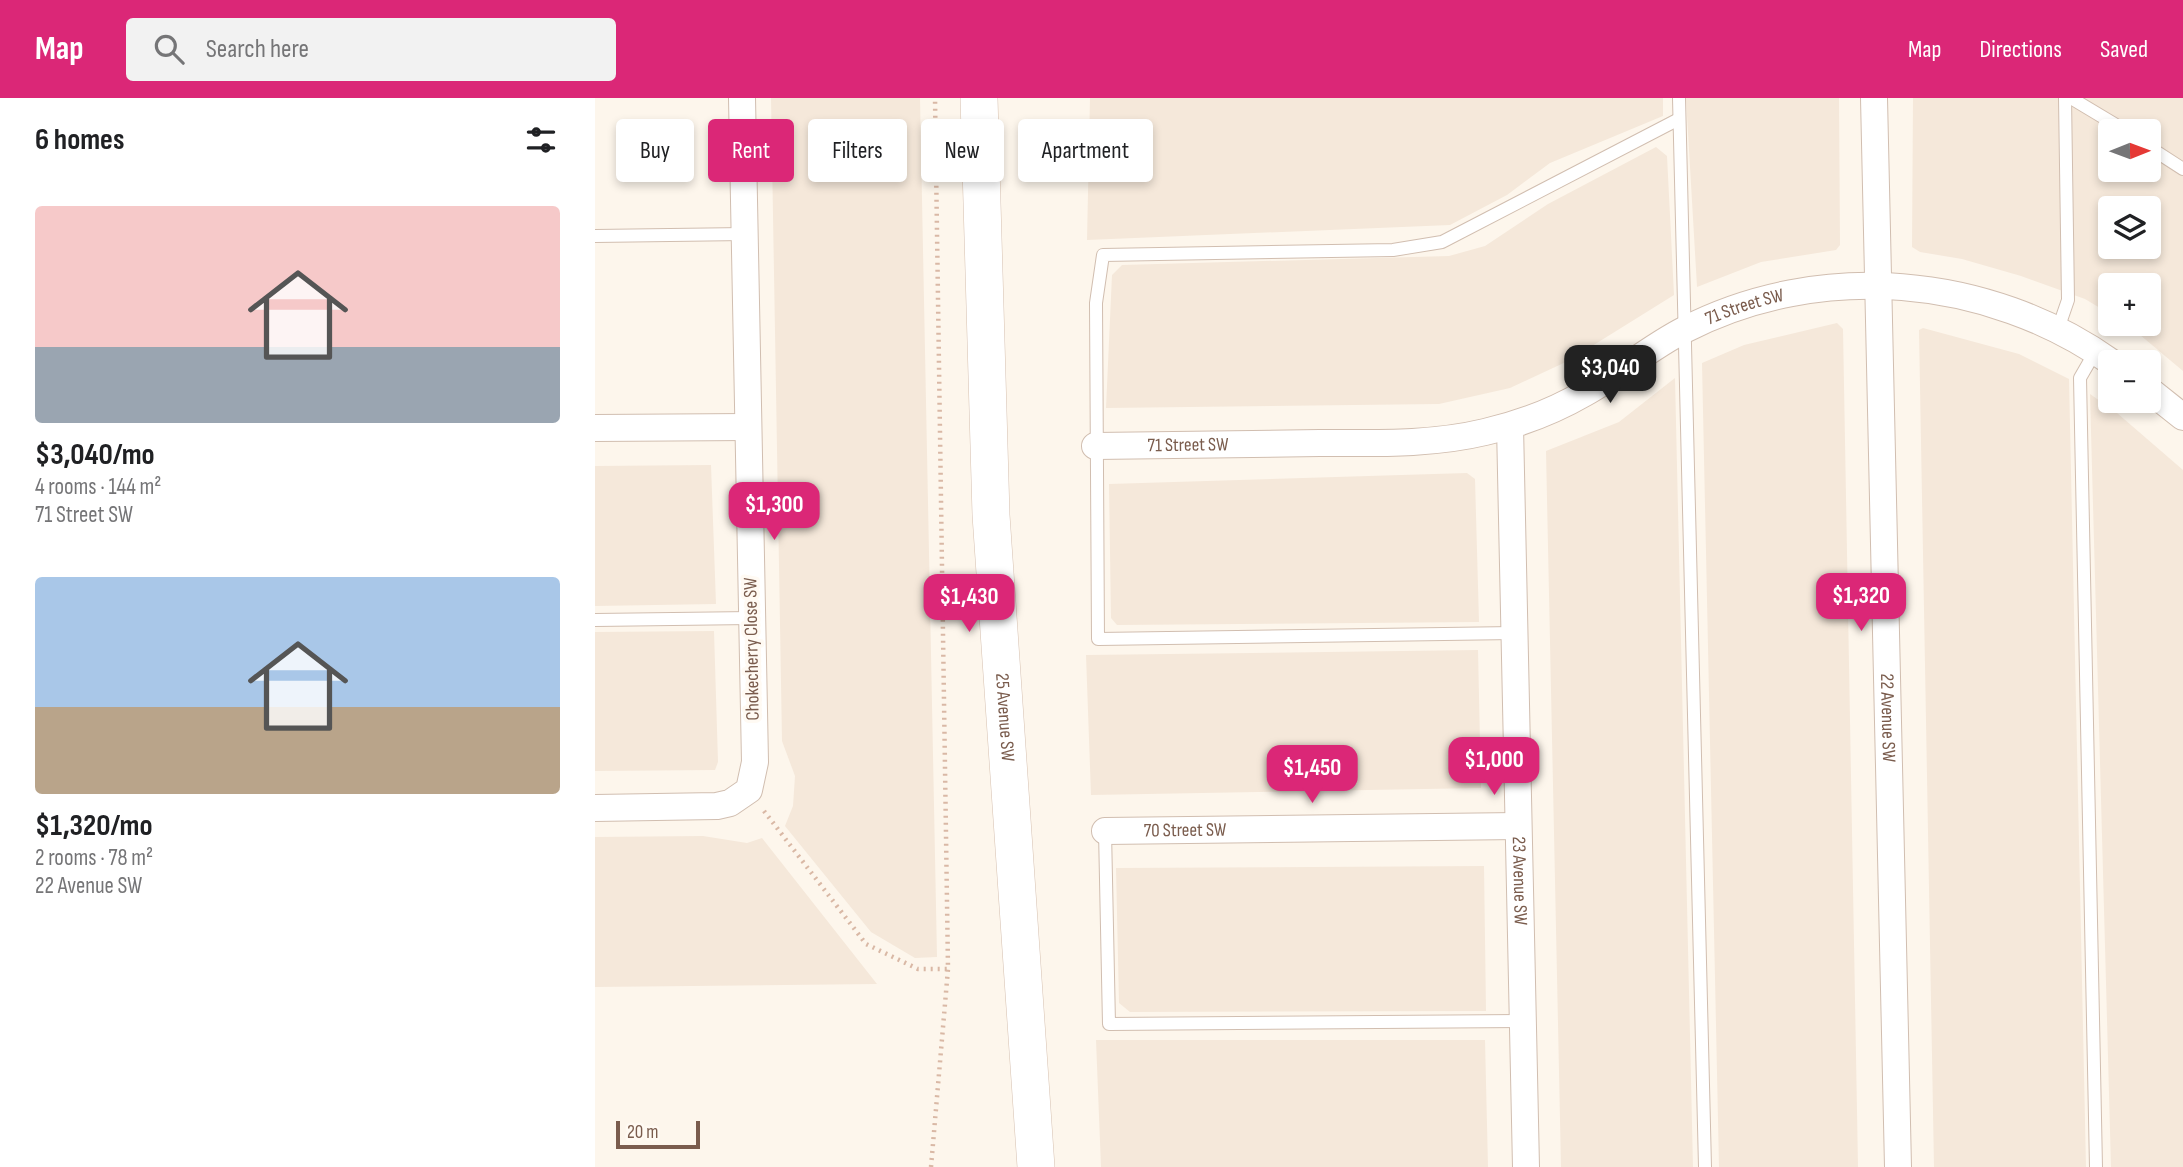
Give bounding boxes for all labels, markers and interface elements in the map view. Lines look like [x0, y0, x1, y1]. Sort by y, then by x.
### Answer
search box [126, 18, 616, 81]
text: Map [35, 29, 84, 69]
icon: search [150, 30, 188, 68]
text: Search here [206, 34, 309, 65]
text: Map [1908, 35, 1941, 64]
text: Directions [1979, 35, 2062, 64]
text: Saved [2100, 35, 2148, 64]
chip: Buy [616, 119, 694, 182]
chip: Rent [708, 119, 794, 182]
chip: Filters [808, 119, 907, 182]
chip: New [921, 119, 1004, 182]
chip: Apartment [1018, 119, 1153, 182]
north arrow [2098, 119, 2161, 182]
map controls [2098, 119, 2161, 413]
icon: filters [522, 121, 560, 159]
text: 6 homes [35, 122, 124, 158]
button: layers [2098, 196, 2161, 259]
icon: home [235, 252, 361, 378]
button: + [2098, 273, 2161, 336]
street label: 71 Street SW [1702, 283, 1786, 330]
pin: $3,040 [1553, 345, 1667, 405]
button: − [2098, 350, 2161, 413]
text: $3,040 [1580, 354, 1640, 382]
street label: 71 Street SW [1147, 433, 1229, 457]
text: $3,040/mo [35, 437, 155, 473]
text: 4 rooms · 144 m² [35, 473, 161, 501]
pin: $1,300 [717, 482, 831, 542]
text: $1,300 [745, 491, 803, 519]
text: 71 Street SW [35, 501, 133, 529]
pin: $1,430 [912, 574, 1026, 634]
pin: $1,320 [1804, 574, 1918, 633]
street label: Chokecherry Close SW [739, 577, 765, 721]
text: $1,320 [1832, 582, 1890, 610]
text: $1,430 [940, 583, 998, 611]
icon: home [235, 623, 361, 749]
street label: 25 Avenue SW [990, 672, 1020, 763]
street label: 22 Avenue SW [1875, 673, 1900, 763]
pin: $1,000 [1437, 738, 1551, 797]
pin: $1,450 [1255, 746, 1369, 805]
text: $1,000 [1464, 746, 1524, 774]
text: $1,450 [1283, 754, 1341, 782]
text: $1,320/mo [35, 808, 152, 844]
street label: 70 Street SW [1143, 818, 1227, 842]
street label: 23 Avenue SW [1507, 836, 1532, 926]
text: 2 rooms · 78 m² [35, 844, 153, 872]
text: 22 Avenue SW [35, 872, 142, 900]
scale bar [616, 1118, 700, 1150]
text: 20 m [627, 1121, 659, 1144]

